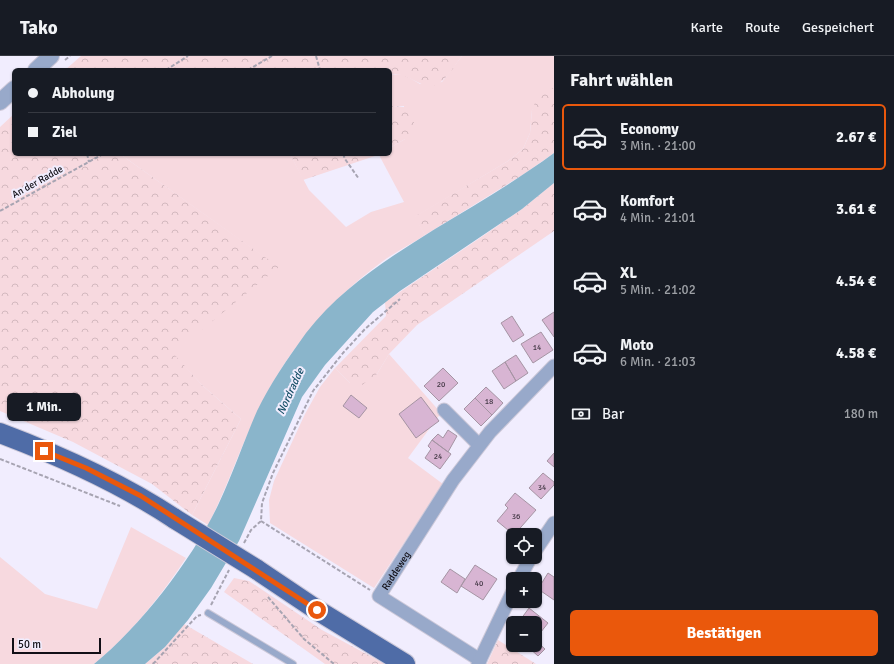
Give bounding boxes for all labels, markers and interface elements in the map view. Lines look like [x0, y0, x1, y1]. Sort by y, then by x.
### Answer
text: Tako [20, 16, 58, 40]
text: Karte [690, 19, 723, 36]
text: Route [745, 19, 780, 36]
text: Gespeichert [802, 19, 874, 36]
text: Fahrt wählen [570, 69, 673, 91]
text: Abholung [52, 84, 115, 102]
icon: car [572, 119, 608, 155]
text: Economy [620, 120, 679, 138]
text: Ziel [52, 123, 77, 141]
text: 2.67 € [836, 128, 876, 146]
text: 3 Min. · 21:00 [620, 138, 696, 154]
street label: An der Radde [10, 163, 65, 201]
icon: car [572, 191, 608, 227]
text: Komfort [620, 192, 674, 210]
text: 3.61 € [836, 200, 876, 218]
text: 4 Min. · 21:01 [620, 210, 696, 226]
icon: car [572, 263, 608, 299]
text: XL [620, 264, 637, 282]
text: 4.54 € [836, 272, 876, 290]
text: 5 Min. · 21:02 [620, 282, 696, 298]
icon: car [572, 335, 608, 371]
text: Moto [620, 336, 654, 354]
house number: 14 [533, 342, 542, 352]
text: 4.58 € [836, 344, 876, 362]
text: 6 Min. · 21:03 [620, 354, 696, 370]
water label: Nordradde [274, 366, 307, 416]
house number: 20 [437, 379, 445, 389]
callout: 1 Min. [7, 393, 81, 421]
house number: 18 [485, 396, 493, 406]
text: 1 Min. [26, 399, 62, 415]
icon: cash [570, 403, 592, 425]
text: Bar [602, 405, 624, 423]
text: 180 m [844, 406, 878, 422]
route end [35, 442, 53, 460]
house number: 24 [434, 451, 443, 461]
house number: 34 [538, 482, 547, 492]
house number: 36 [512, 511, 520, 521]
map controls [506, 528, 542, 652]
button: locate [506, 528, 542, 564]
street label: Raddeweg [379, 549, 413, 593]
button: + [506, 572, 542, 608]
house number: 40 [475, 578, 483, 588]
route start [308, 601, 326, 619]
button: Bestätigen [570, 610, 878, 656]
button: − [506, 616, 542, 652]
scale bar [12, 636, 101, 655]
text: 50 m [18, 638, 41, 651]

